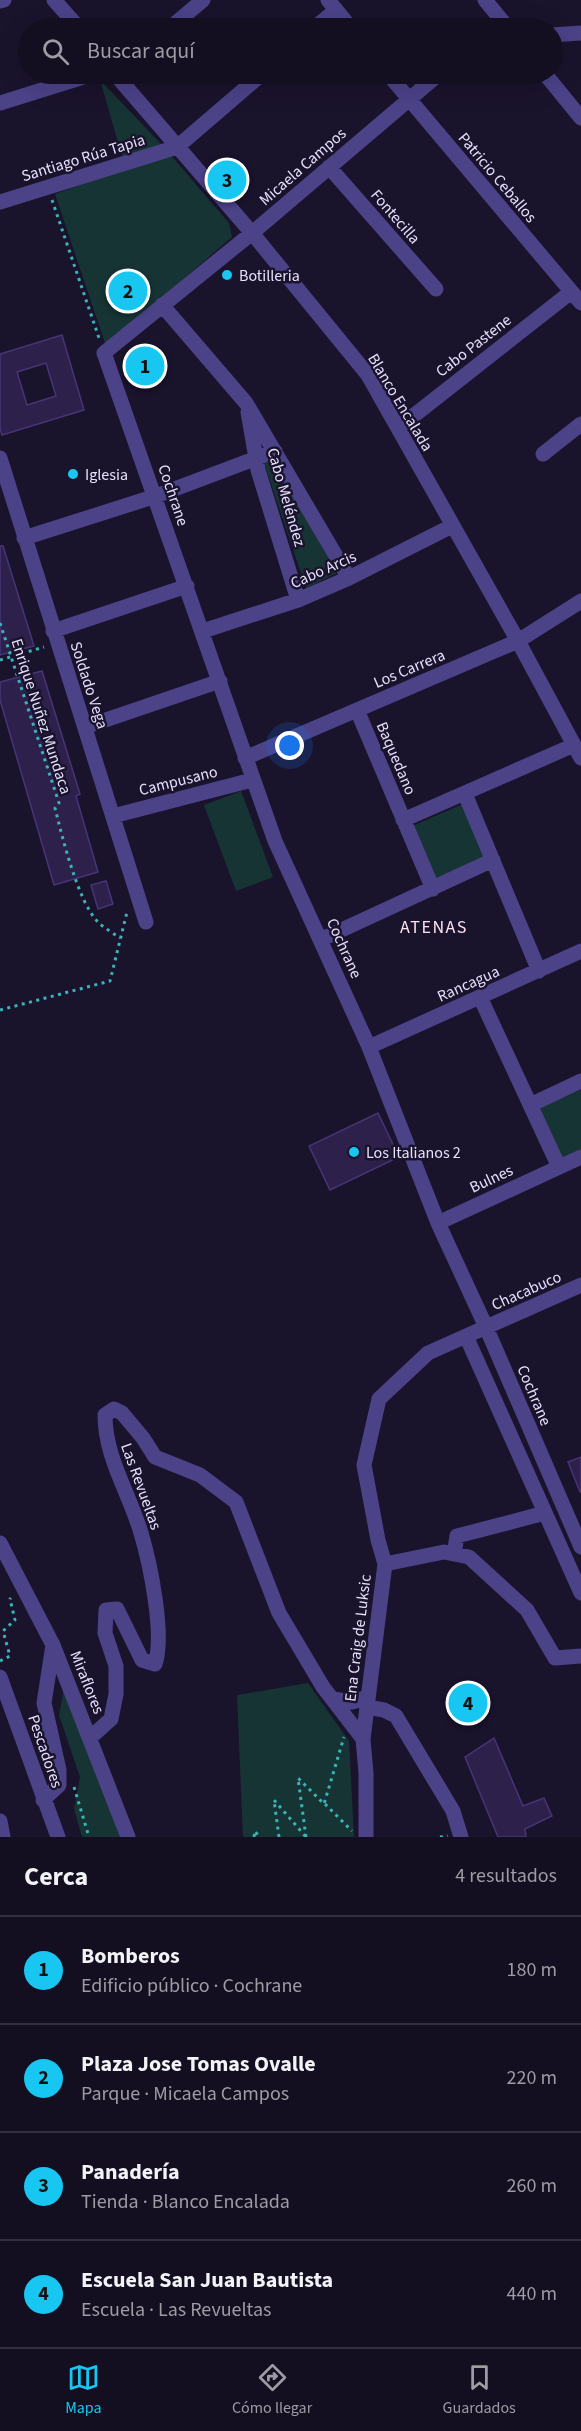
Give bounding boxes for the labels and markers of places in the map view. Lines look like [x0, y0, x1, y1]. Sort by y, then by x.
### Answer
pin: 3 [208, 158, 246, 202]
place label: Botilleria [239, 265, 300, 287]
pin: 2 [108, 268, 148, 314]
marker: Botilleria [220, 268, 234, 282]
pin: 1 [126, 344, 164, 388]
place label: Iglesia [85, 464, 128, 486]
marker: Iglesia [66, 467, 80, 481]
place label: Los Italianos 2 [366, 1142, 461, 1164]
marker: Los Italianos 2 [347, 1145, 361, 1159]
pin: 4 [448, 1680, 488, 1726]

